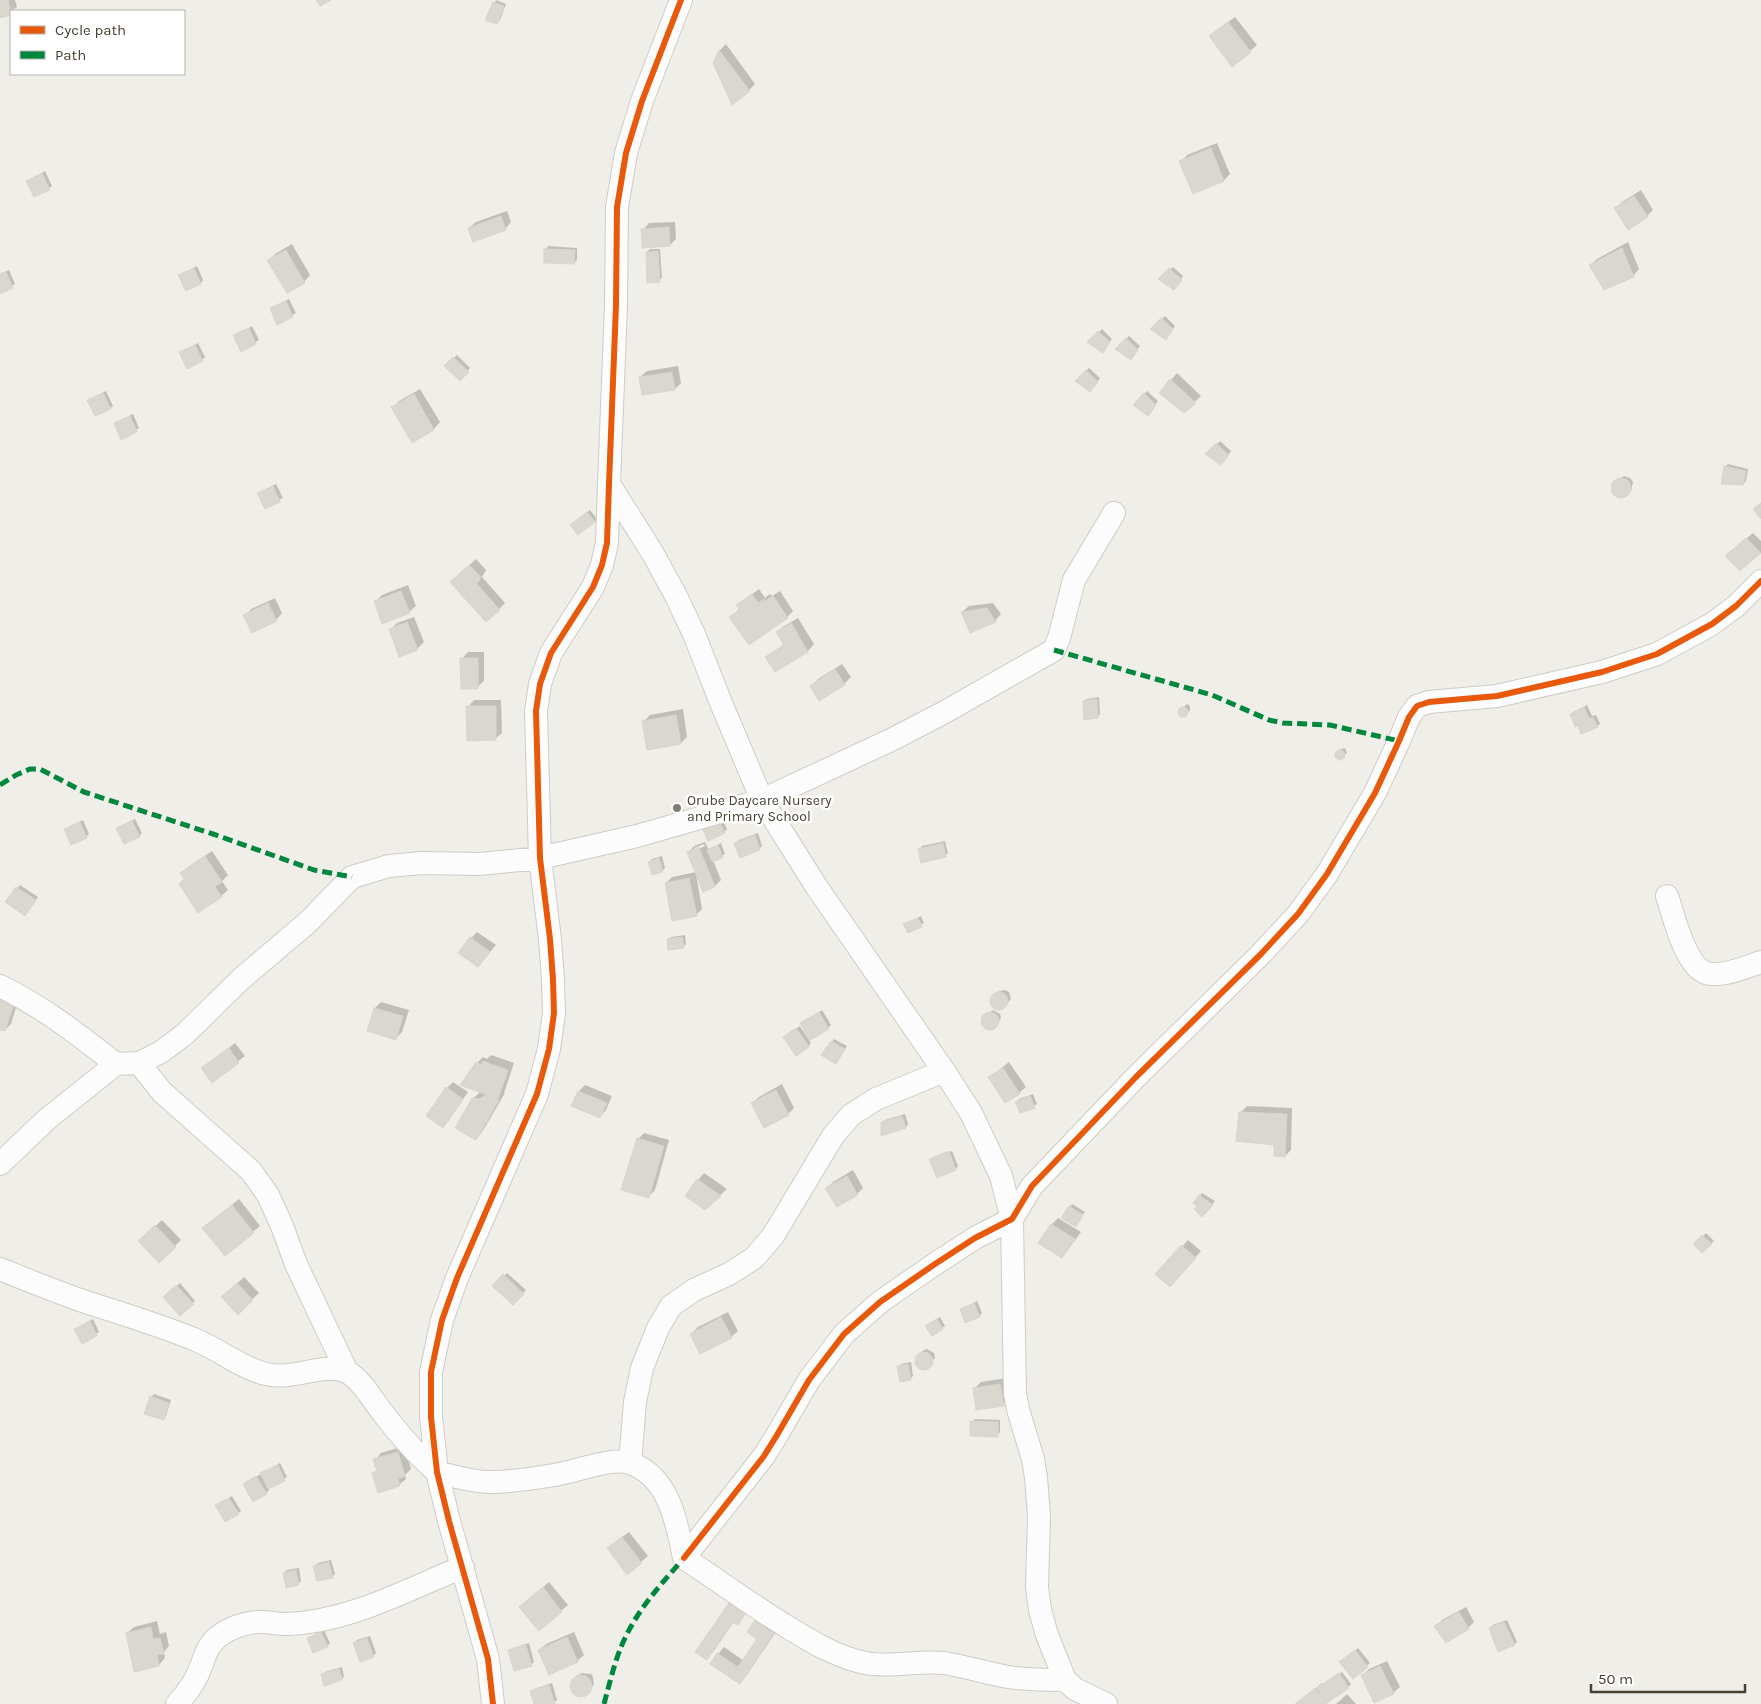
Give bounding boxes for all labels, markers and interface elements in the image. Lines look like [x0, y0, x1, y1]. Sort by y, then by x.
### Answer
legend [10, 10, 185, 75]
text: Cycle path [55, 21, 126, 39]
text: Path [55, 46, 86, 64]
place label: Orube Daycare Nursery and Primary School [687, 792, 832, 825]
marker: Orube Daycare Nursery and Primary School [671, 802, 683, 814]
scale bar [1591, 1662, 1745, 1694]
text: 50 m [1598, 1670, 1633, 1688]

